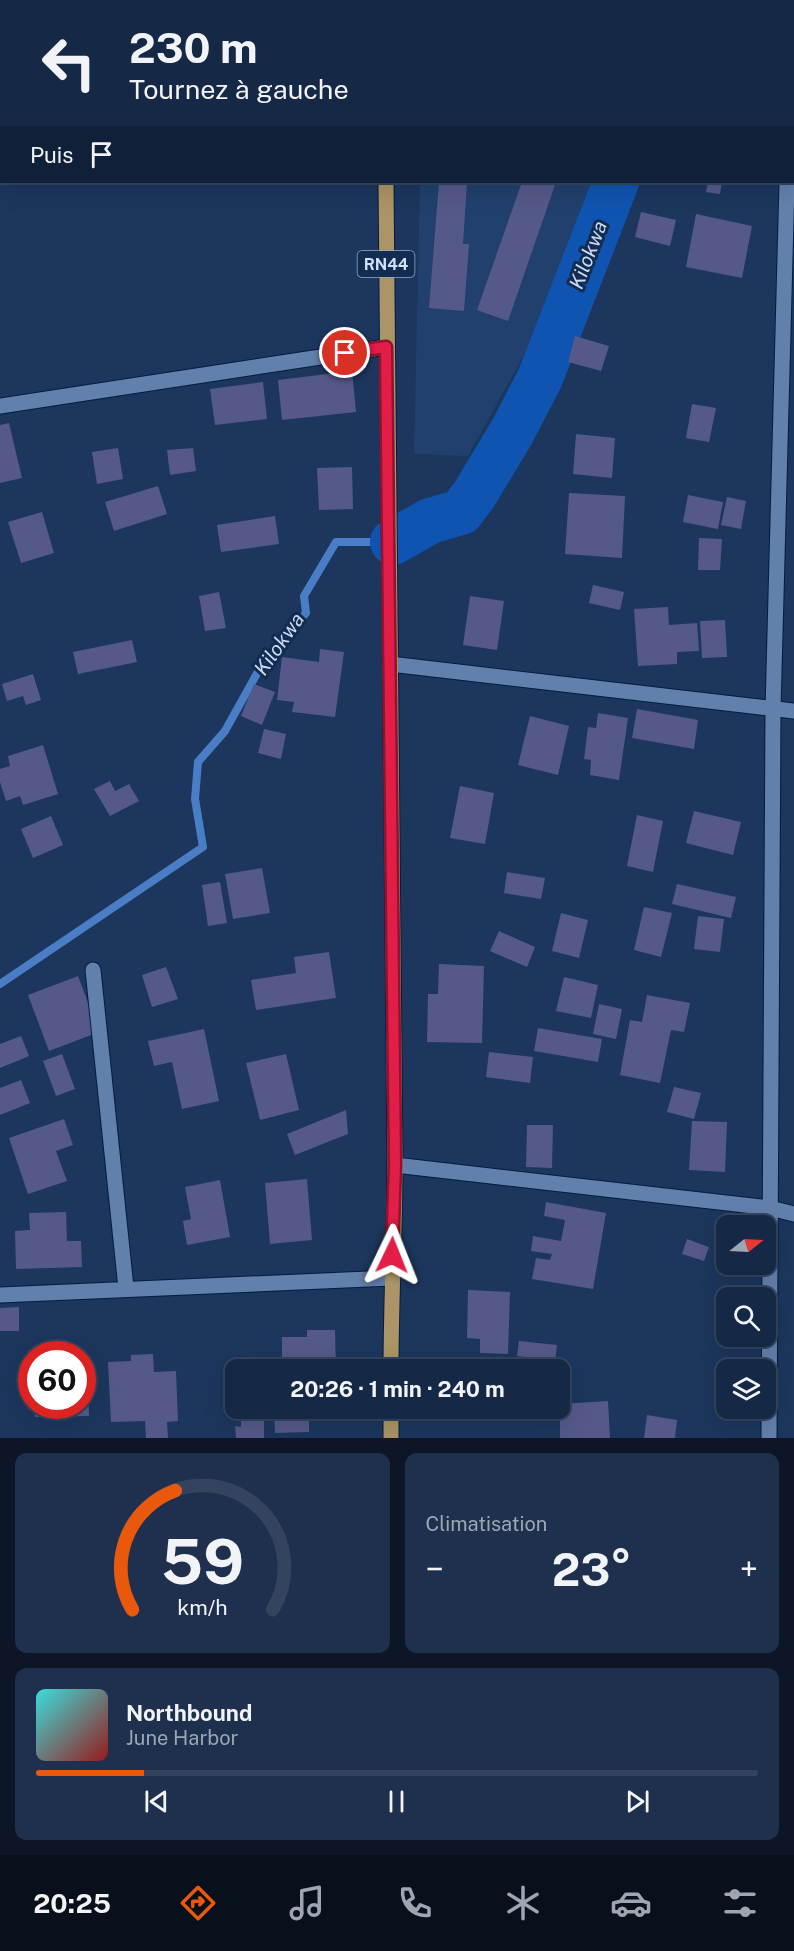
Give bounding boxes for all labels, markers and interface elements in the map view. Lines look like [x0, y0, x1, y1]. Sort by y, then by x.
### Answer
text: 230 m [129, 23, 258, 72]
icon: left [30, 24, 108, 102]
text: Tournez à gauche [129, 73, 349, 105]
icon: arrive [85, 138, 118, 171]
text: Puis [30, 142, 73, 168]
water label: Kilokwa [564, 218, 612, 292]
road number: RN44 [358, 251, 414, 277]
pin [319, 327, 370, 378]
icon: arrive [328, 336, 361, 369]
water label: Kilokwa [249, 608, 309, 680]
north arrow [716, 1215, 776, 1275]
map controls [716, 1215, 776, 1419]
position arrow [360, 1223, 424, 1287]
button: search [716, 1287, 776, 1347]
speed limit sign: 60 [18, 1341, 96, 1419]
button: layers [716, 1359, 776, 1419]
text: 20:26 · 1 min · 240 m [290, 1376, 505, 1402]
text: Climatisation [426, 1512, 547, 1536]
text: 59 [161, 1525, 244, 1598]
text: 23° [552, 1543, 632, 1596]
text: − [426, 1550, 444, 1588]
text: + [740, 1550, 758, 1588]
text: km/h [177, 1595, 227, 1620]
text: Northbound [126, 1700, 252, 1726]
text: June Harbor [126, 1726, 238, 1750]
icon: previous [140, 1785, 173, 1818]
icon: pause [380, 1785, 413, 1818]
icon: next [621, 1785, 654, 1818]
icon: directions [177, 1882, 219, 1924]
icon: music [286, 1882, 328, 1924]
icon: phone [394, 1882, 436, 1924]
icon: climate [502, 1882, 544, 1924]
icon: car [610, 1882, 652, 1924]
icon: filters [719, 1882, 761, 1924]
text: 20:25 [33, 1887, 111, 1919]

